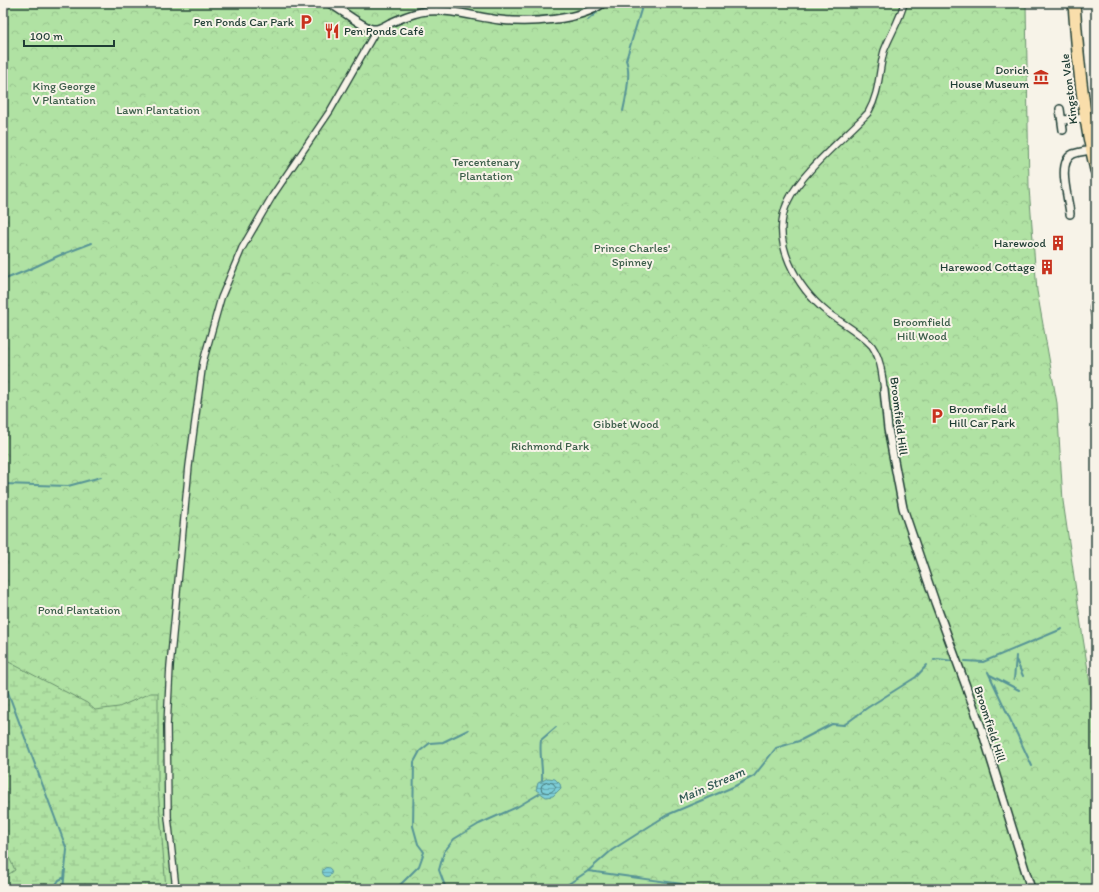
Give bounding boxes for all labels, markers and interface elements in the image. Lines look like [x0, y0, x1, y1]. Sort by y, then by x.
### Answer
parking icon: Pen Ponds Car Park [297, 13, 315, 31]
place label: Pen Ponds Car Park [194, 15, 295, 29]
scale bar [24, 22, 114, 48]
restaurant icon: Pen Ponds Café [323, 22, 341, 40]
place label: Pen Ponds Café [344, 24, 424, 38]
text: 100 m [30, 29, 63, 43]
street label: Kingston Vale [1058, 53, 1080, 125]
place label: Dorich House Museum [950, 63, 1030, 91]
museum icon: Dorich House Museum [1032, 68, 1050, 86]
park label: King George V Plantation [32, 79, 96, 107]
park label: Lawn Plantation [116, 103, 200, 117]
park label: Tercentenary Plantation [452, 155, 520, 183]
building icon: Harewood [1049, 234, 1067, 252]
place label: Harewood [994, 236, 1046, 250]
park label: Prince Charles' Spinney [594, 241, 670, 269]
building icon: Harewood Cottage [1038, 258, 1056, 276]
place label: Harewood Cottage [940, 260, 1035, 274]
park label: Broomfield Hill Wood [893, 315, 951, 343]
street label: Broomfield Hill [887, 376, 911, 457]
place label: Broomfield Hill Car Park [949, 402, 1015, 430]
parking icon: Broomfield Hill Car Park [928, 407, 946, 425]
park label: Gibbet Wood [593, 417, 659, 431]
park label: Richmond Park [511, 439, 590, 453]
park label: Pond Plantation [38, 603, 121, 617]
street label: Broomfield Hill [971, 684, 1009, 764]
water label: Main Stream [675, 764, 747, 806]

